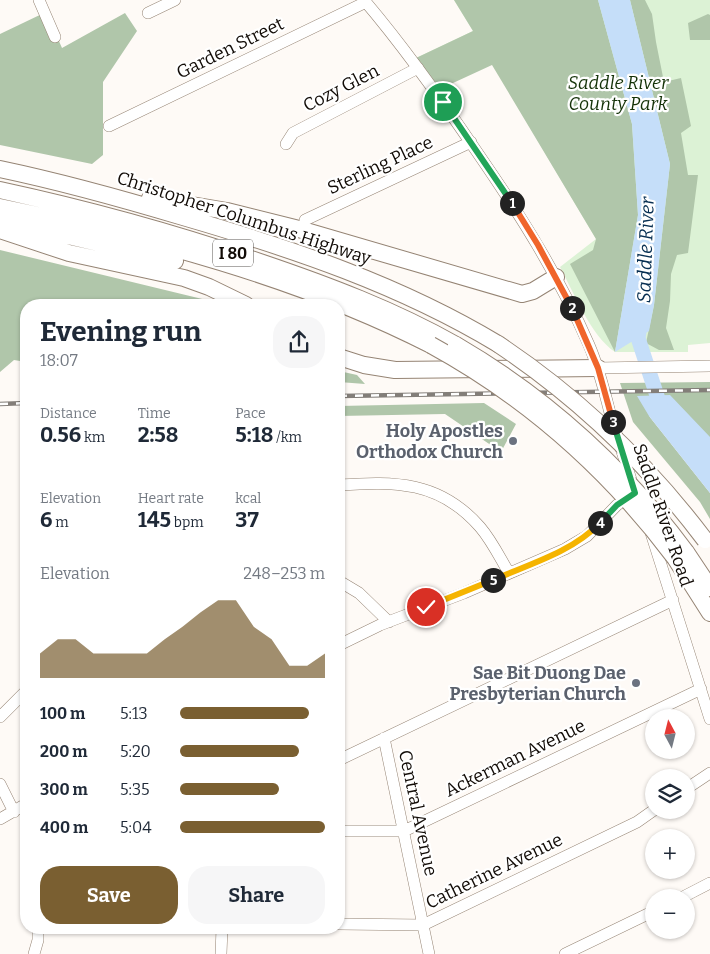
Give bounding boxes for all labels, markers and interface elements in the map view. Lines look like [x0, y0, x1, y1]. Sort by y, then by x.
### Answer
street label: Garden Street [173, 12, 288, 83]
street label: Cozy Glen [299, 59, 383, 117]
park label: Saddle River County Park [568, 72, 669, 115]
pin [422, 81, 464, 123]
icon: arrive [429, 88, 457, 116]
street label: Sterling Place [324, 131, 436, 199]
street label: Christopher Columbus Highway [114, 166, 374, 270]
pin: 1 [500, 190, 524, 216]
text: 1 [509, 195, 516, 212]
water label: Saddle River [632, 195, 659, 303]
road number: I 80 [213, 240, 253, 266]
pin: 2 [560, 296, 584, 320]
text: 2 [569, 300, 576, 317]
text: Evening run [40, 315, 201, 348]
button: share [273, 316, 325, 368]
text: 18:07 [40, 351, 78, 370]
text: Distance [40, 405, 97, 422]
text: Time [138, 405, 171, 422]
text: Pace [235, 405, 266, 422]
pin: 3 [600, 410, 626, 434]
text: 3 [609, 414, 618, 431]
place label: Holy Apostles Orthodox Church [356, 420, 504, 463]
text: 0.56 [40, 422, 81, 448]
text: 2:58 [138, 422, 179, 448]
text: 5:18 [235, 422, 273, 448]
text: km [81, 429, 105, 446]
text: /km [273, 429, 302, 446]
marker: Holy Apostles Orthodox Church [507, 435, 519, 447]
street label: Saddle River Road [628, 441, 698, 590]
text: Elevation [40, 490, 101, 507]
text: Heart rate [138, 490, 204, 507]
text: kcal [235, 490, 261, 507]
text: 6 [40, 507, 52, 533]
text: 145 [138, 507, 171, 533]
text: 37 [235, 507, 259, 533]
pin: 4 [588, 510, 612, 536]
text: m [52, 514, 69, 531]
text: bpm [171, 514, 204, 531]
text: 4 [596, 515, 605, 532]
text: Elevation [40, 564, 110, 583]
text: 248–253 m [243, 564, 325, 583]
pin: 5 [480, 568, 506, 592]
text: 5 [490, 572, 497, 589]
pin [405, 586, 447, 628]
icon: check [412, 593, 440, 621]
place label: Sae Bit Duong Dae Presbyterian Church [449, 662, 627, 705]
marker: Sae Bit Duong Dae Presbyterian Church [630, 677, 642, 689]
text: 100 m [40, 704, 85, 723]
text: 5:13 [120, 704, 148, 723]
north arrow [645, 709, 695, 759]
map controls [645, 709, 695, 939]
street label: Ackerman Avenue [441, 714, 589, 802]
text: 200 m [40, 742, 87, 761]
text: 5:20 [120, 742, 151, 761]
street label: Central Avenue [394, 748, 442, 878]
button: layers [645, 769, 695, 819]
text: 300 m [40, 780, 88, 799]
text: 5:35 [120, 780, 150, 799]
text: 400 m [40, 818, 88, 837]
text: 5:04 [120, 818, 152, 837]
street label: Catherine Avenue [422, 828, 566, 914]
button: + [645, 829, 695, 879]
button: Save [40, 866, 178, 924]
button: Share [188, 866, 325, 924]
button: − [645, 889, 695, 939]

